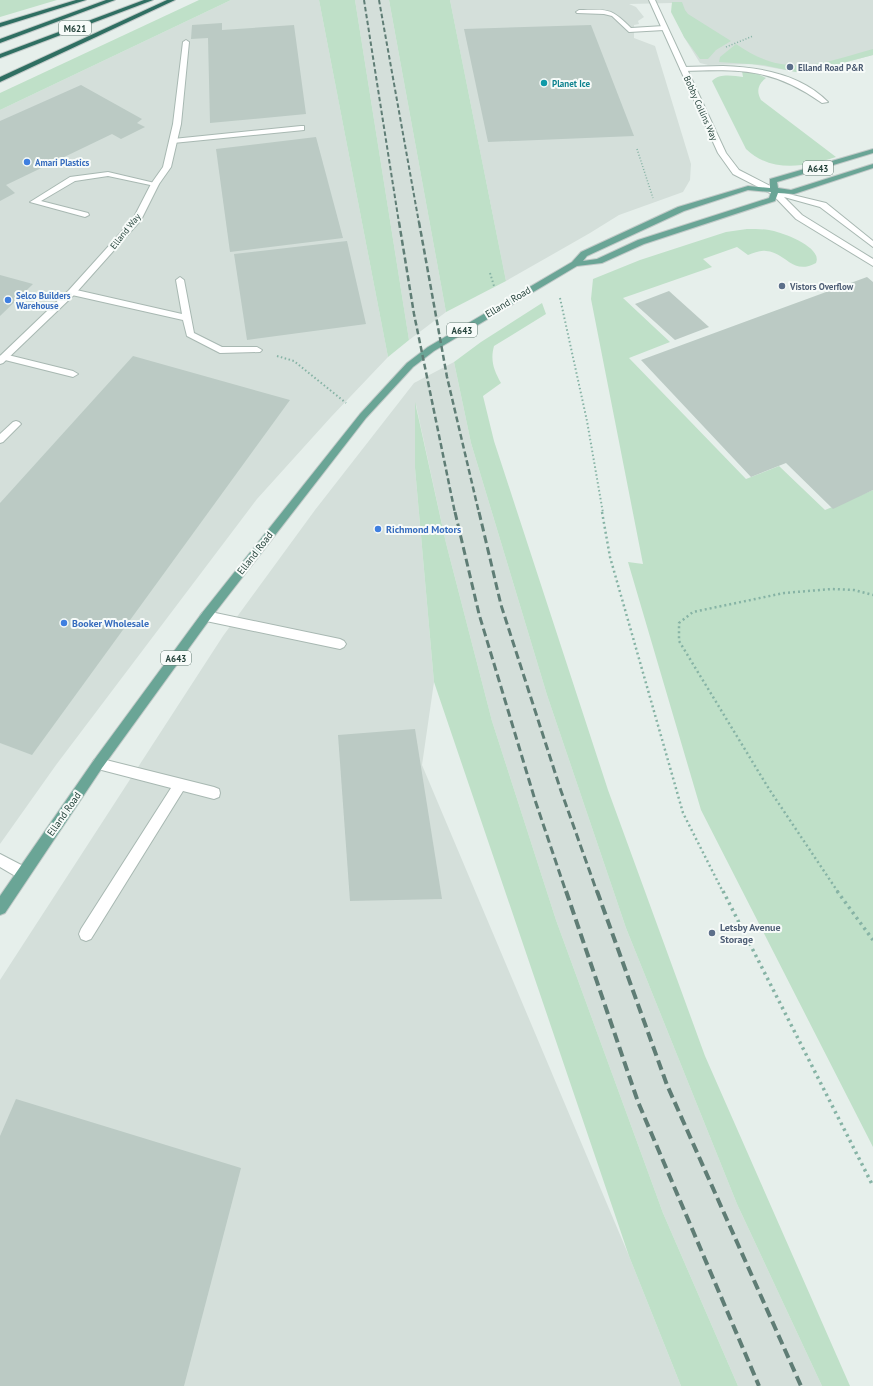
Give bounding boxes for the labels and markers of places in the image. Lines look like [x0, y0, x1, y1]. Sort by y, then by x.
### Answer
marker: Elland Road P&R [785, 62, 795, 72]
place label: Elland Road P&R [798, 62, 864, 73]
marker: Planet Ice [539, 78, 549, 88]
place label: Planet Ice [552, 78, 590, 89]
marker: Amari Plastics [22, 157, 32, 167]
place label: Amari Plastics [35, 157, 90, 168]
marker: Vistors Overflow [777, 281, 787, 291]
place label: Vistors Overflow [789, 281, 854, 292]
place label: Selco Builders Warehouse [16, 290, 71, 311]
marker: Selco Builders Warehouse [3, 295, 13, 305]
place label: Richmond Motors [386, 523, 461, 536]
marker: Richmond Motors [373, 524, 383, 534]
place label: Booker Wholesale [72, 617, 149, 630]
marker: Booker Wholesale [59, 618, 69, 628]
place label: Letsby Avenue Storage [720, 921, 781, 946]
marker: Letsby Avenue Storage [707, 928, 717, 938]

